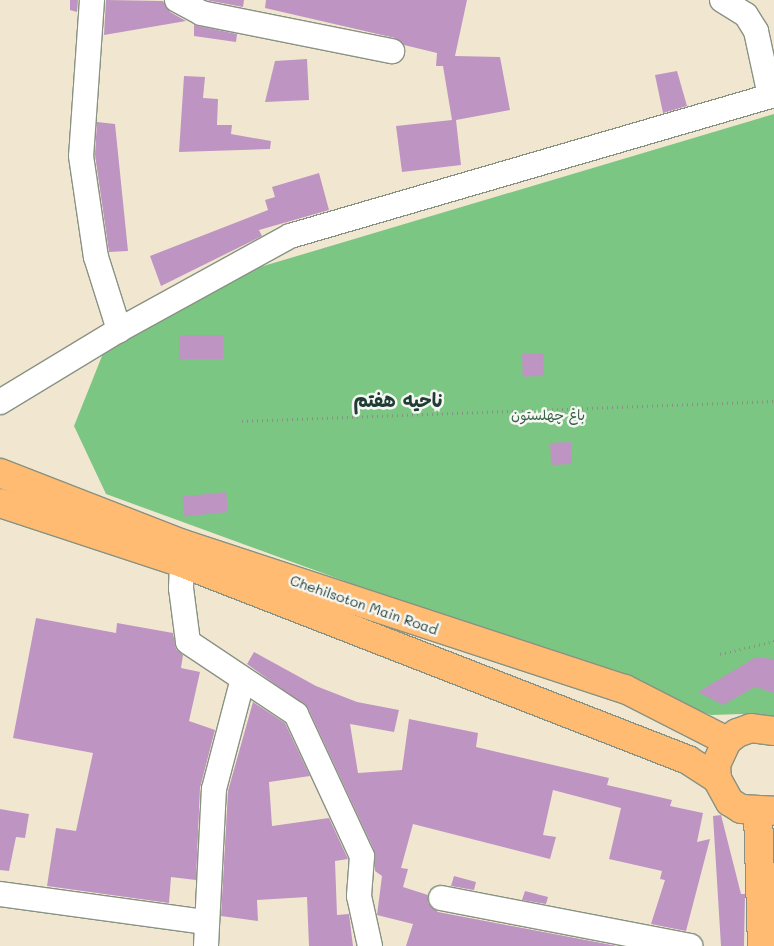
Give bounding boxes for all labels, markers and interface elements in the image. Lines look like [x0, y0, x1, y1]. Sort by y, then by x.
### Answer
district label: ناحیه هفتم [353, 389, 443, 411]
park label: باغ چهلستون [511, 407, 585, 423]
street label: Chehilsoton Main Road [288, 572, 440, 638]

